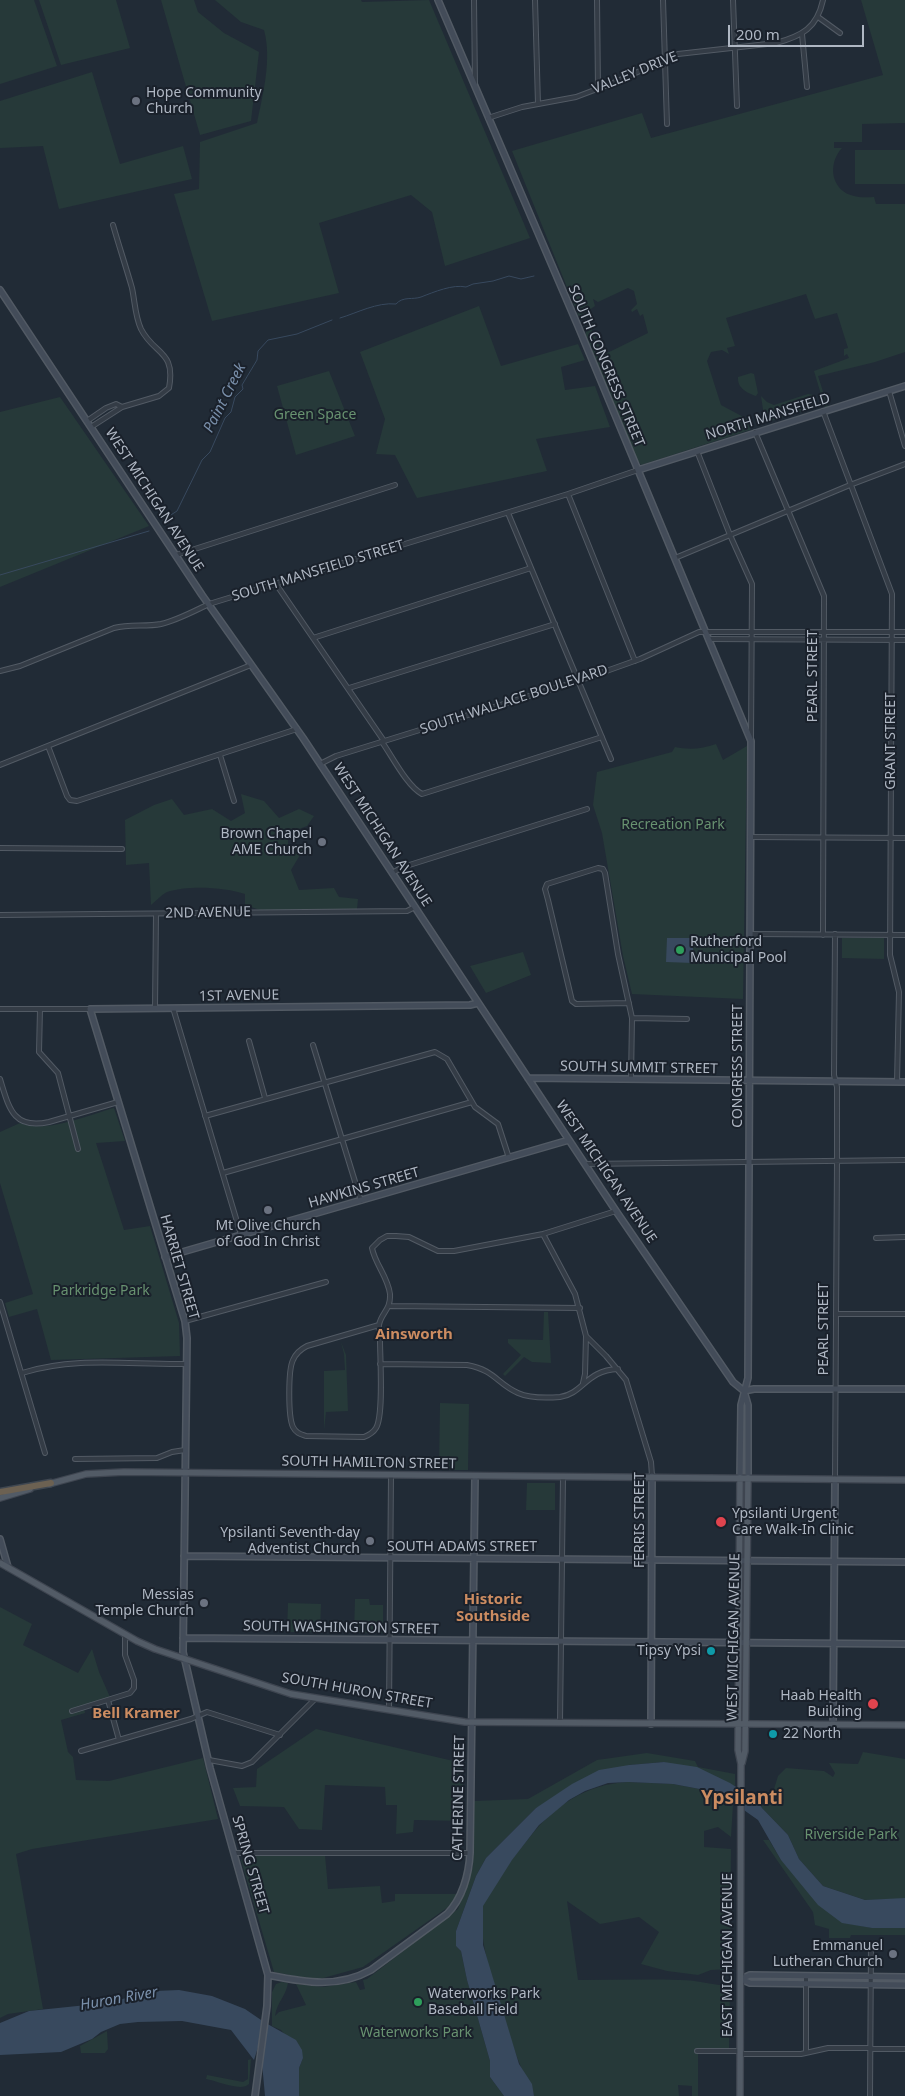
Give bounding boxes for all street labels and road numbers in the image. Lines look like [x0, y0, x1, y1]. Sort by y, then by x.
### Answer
street label: VALLEY DRIVE [590, 48, 680, 98]
street label: SOUTH CONGRESS STREET [564, 283, 648, 449]
street label: NORTH MANSFIELD [704, 390, 832, 444]
street label: WEST MICHIGAN AVENUE [101, 425, 207, 575]
street label: SOUTH MANSFIELD STREET [230, 537, 406, 605]
street label: PEARL STREET [805, 630, 821, 722]
street label: SOUTH WALLACE BOULEVARD [418, 662, 610, 738]
street label: GRANT STREET [883, 692, 899, 790]
street label: WEST MICHIGAN AVENUE [329, 760, 435, 910]
street label: 2ND AVENUE [165, 904, 251, 922]
street label: 1ST AVENUE [199, 987, 279, 1005]
street label: CONGRESS STREET [730, 1004, 746, 1128]
street label: SOUTH SUMMIT STREET [560, 1058, 718, 1078]
street label: WEST MICHIGAN AVENUE [552, 1098, 660, 1246]
street label: HAWKINS STREET [307, 1164, 421, 1212]
street label: HARRIET STREET [156, 1213, 202, 1321]
street label: PEARL STREET [816, 1283, 832, 1375]
street label: SOUTH HAMILTON STREET [282, 1453, 456, 1473]
street label: FERRIS STREET [632, 1472, 648, 1568]
street label: SOUTH ADAMS STREET [387, 1539, 537, 1555]
street label: WEST MICHIGAN AVENUE [724, 1553, 744, 1721]
street label: SOUTH WASHINGTON STREET [243, 1618, 439, 1638]
street label: SOUTH HURON STREET [280, 1669, 434, 1713]
street label: CATHERINE STREET [450, 1735, 468, 1861]
street label: SPRING STREET [228, 1814, 272, 1916]
street label: EAST MICHIGAN AVENUE [720, 1873, 736, 2037]

